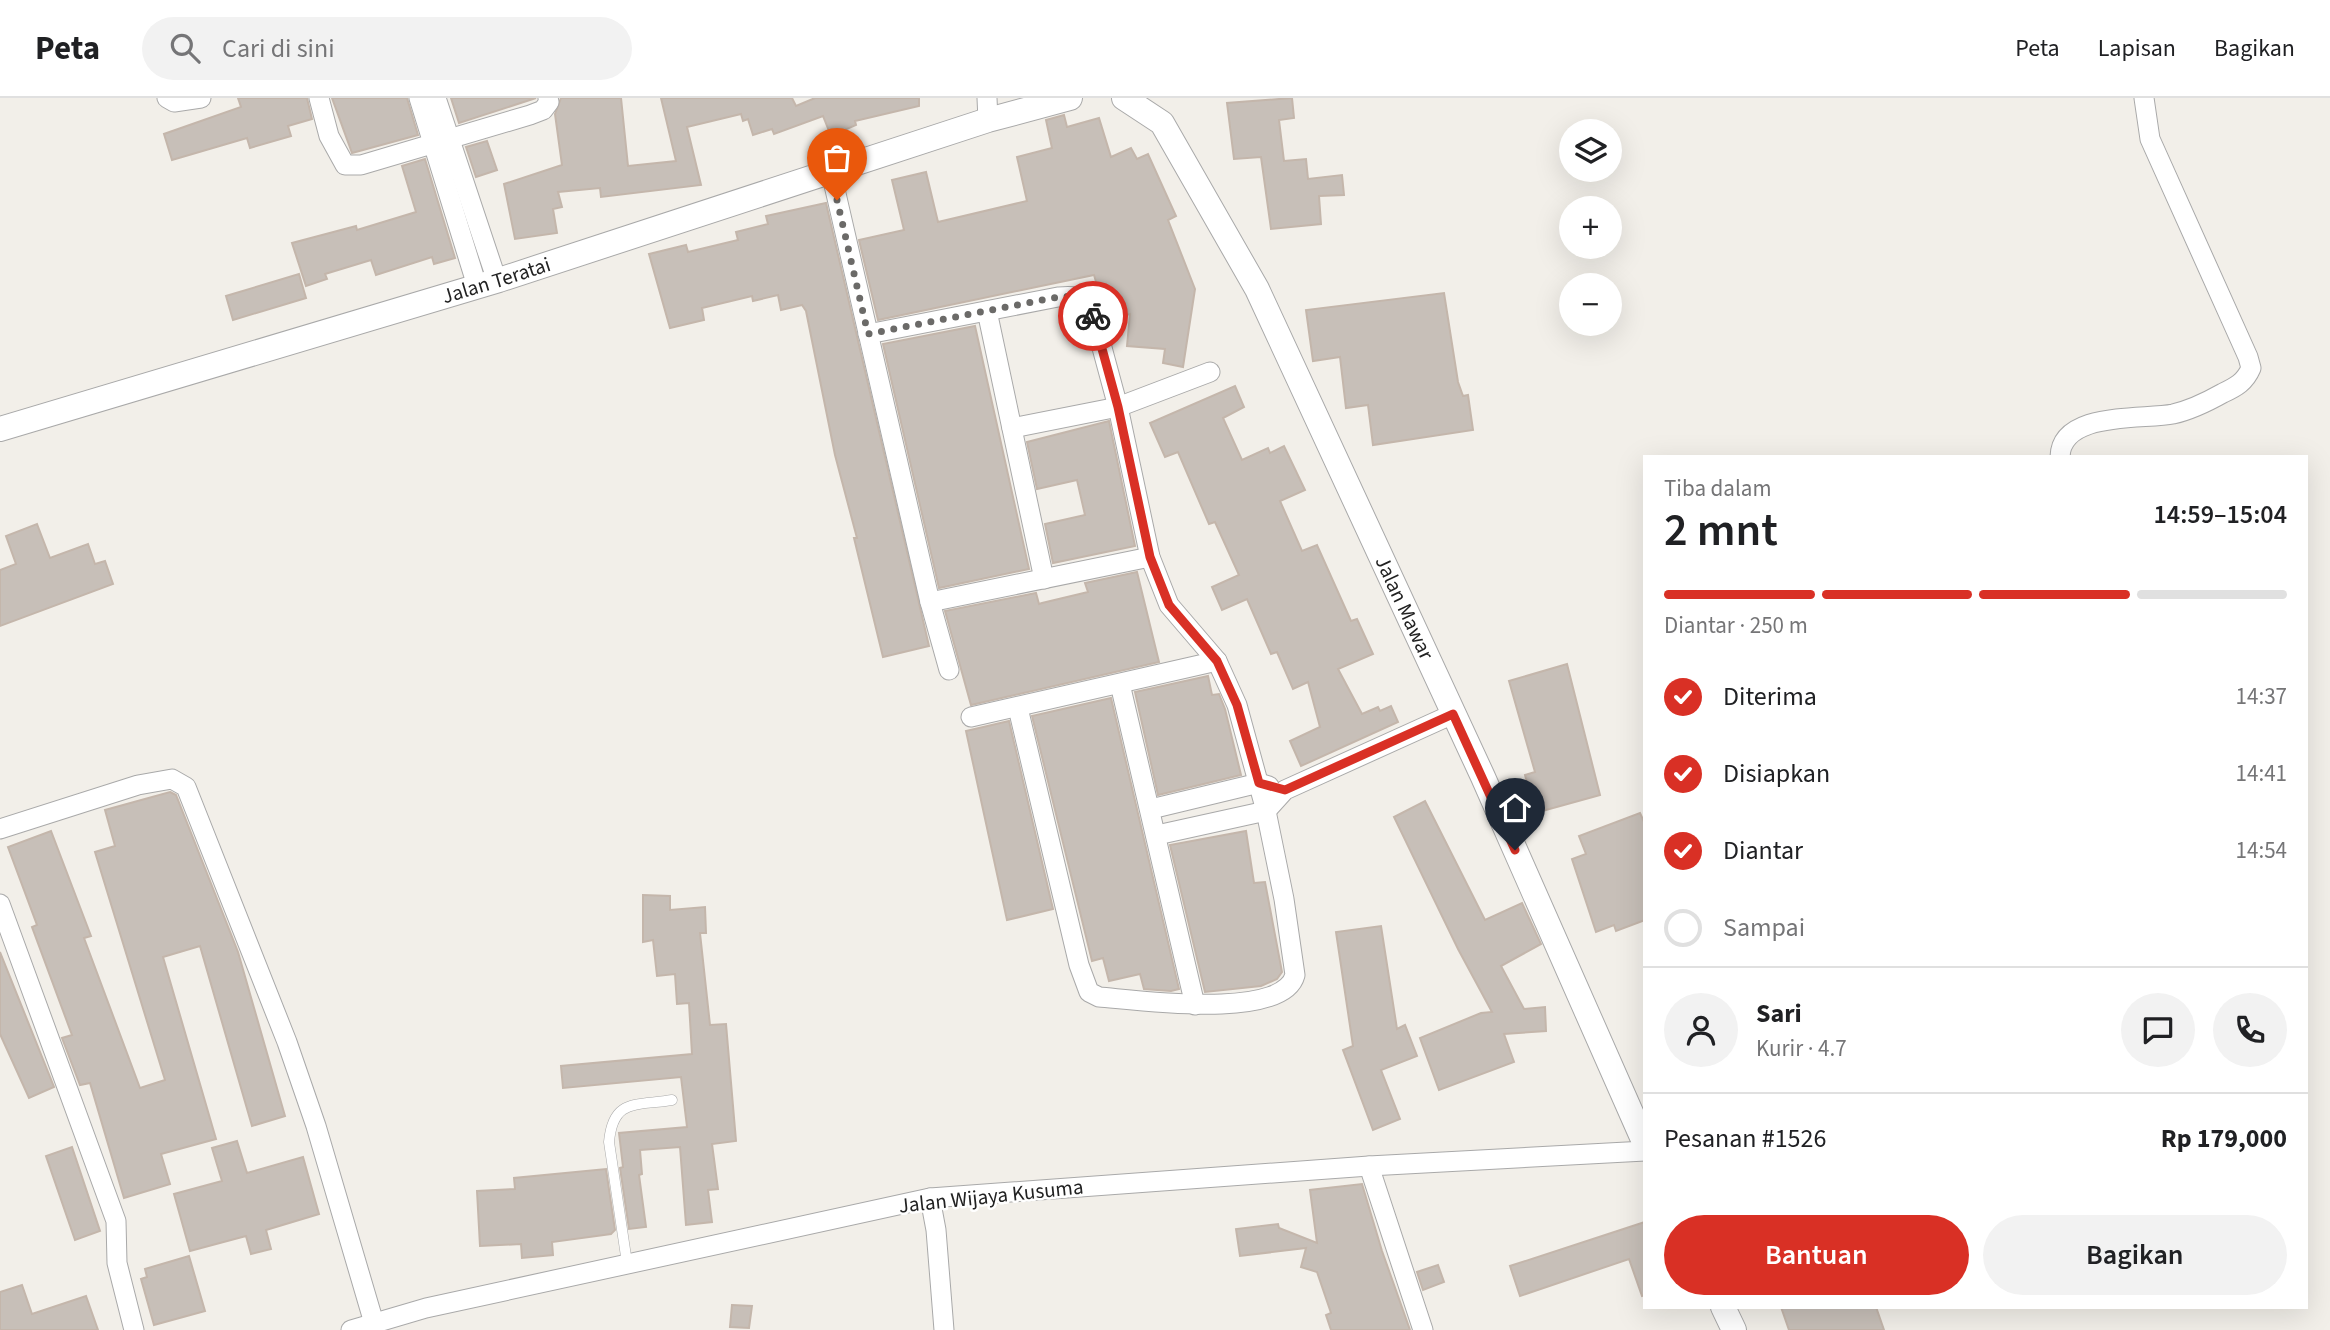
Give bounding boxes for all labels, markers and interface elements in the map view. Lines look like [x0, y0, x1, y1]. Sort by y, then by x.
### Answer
search box [142, 17, 632, 80]
text: Peta [35, 25, 100, 72]
icon: search [166, 29, 204, 67]
text: Cari di sini [222, 30, 335, 67]
text: Peta [2015, 31, 2060, 66]
text: Lapisan [2098, 31, 2176, 66]
text: Bagikan [2214, 31, 2295, 66]
map controls [1559, 119, 1622, 336]
button: layers [1559, 119, 1622, 182]
pin [807, 128, 867, 200]
icon: bag [818, 139, 856, 177]
button: + [1559, 196, 1622, 259]
street label: Jalan Teratai [438, 249, 554, 311]
button: − [1559, 273, 1622, 336]
courier [1058, 281, 1128, 351]
icon: bike [1074, 297, 1112, 335]
text: Tiba dalam [1664, 472, 1771, 505]
text: 14:59–15:04 [2154, 496, 2287, 533]
text: 2 mnt [1664, 498, 1778, 563]
street label: Jalan Mawar [1368, 551, 1442, 665]
text: Diantar · 250 m [1664, 609, 1808, 642]
icon: check [1664, 678, 1702, 716]
text: Diterima [1723, 678, 1817, 715]
text: 14:37 [2236, 680, 2287, 713]
icon: check [1664, 755, 1702, 793]
text: Disiapkan [1723, 755, 1830, 792]
text: 14:41 [2236, 757, 2287, 790]
pin [1485, 778, 1545, 850]
icon: home [1496, 789, 1534, 827]
icon: check [1664, 832, 1702, 870]
text: Diantar [1723, 832, 1803, 869]
text: 14:54 [2236, 834, 2287, 867]
text: Sampai [1723, 909, 1805, 946]
button: person [1664, 993, 1738, 1067]
button: chat [2121, 993, 2195, 1067]
button: phone [2213, 993, 2287, 1067]
text: Sari [1756, 995, 1802, 1032]
text: Kurir · 4.7 [1756, 1032, 1847, 1065]
text: Pesanan #1526 [1664, 1120, 1826, 1157]
text: Rp 179,000 [2161, 1120, 2287, 1157]
street label: Jalan Wijaya Kusuma [897, 1171, 1085, 1221]
button: Bantuan [1664, 1215, 1969, 1295]
button: Bagikan [1983, 1215, 2287, 1295]

